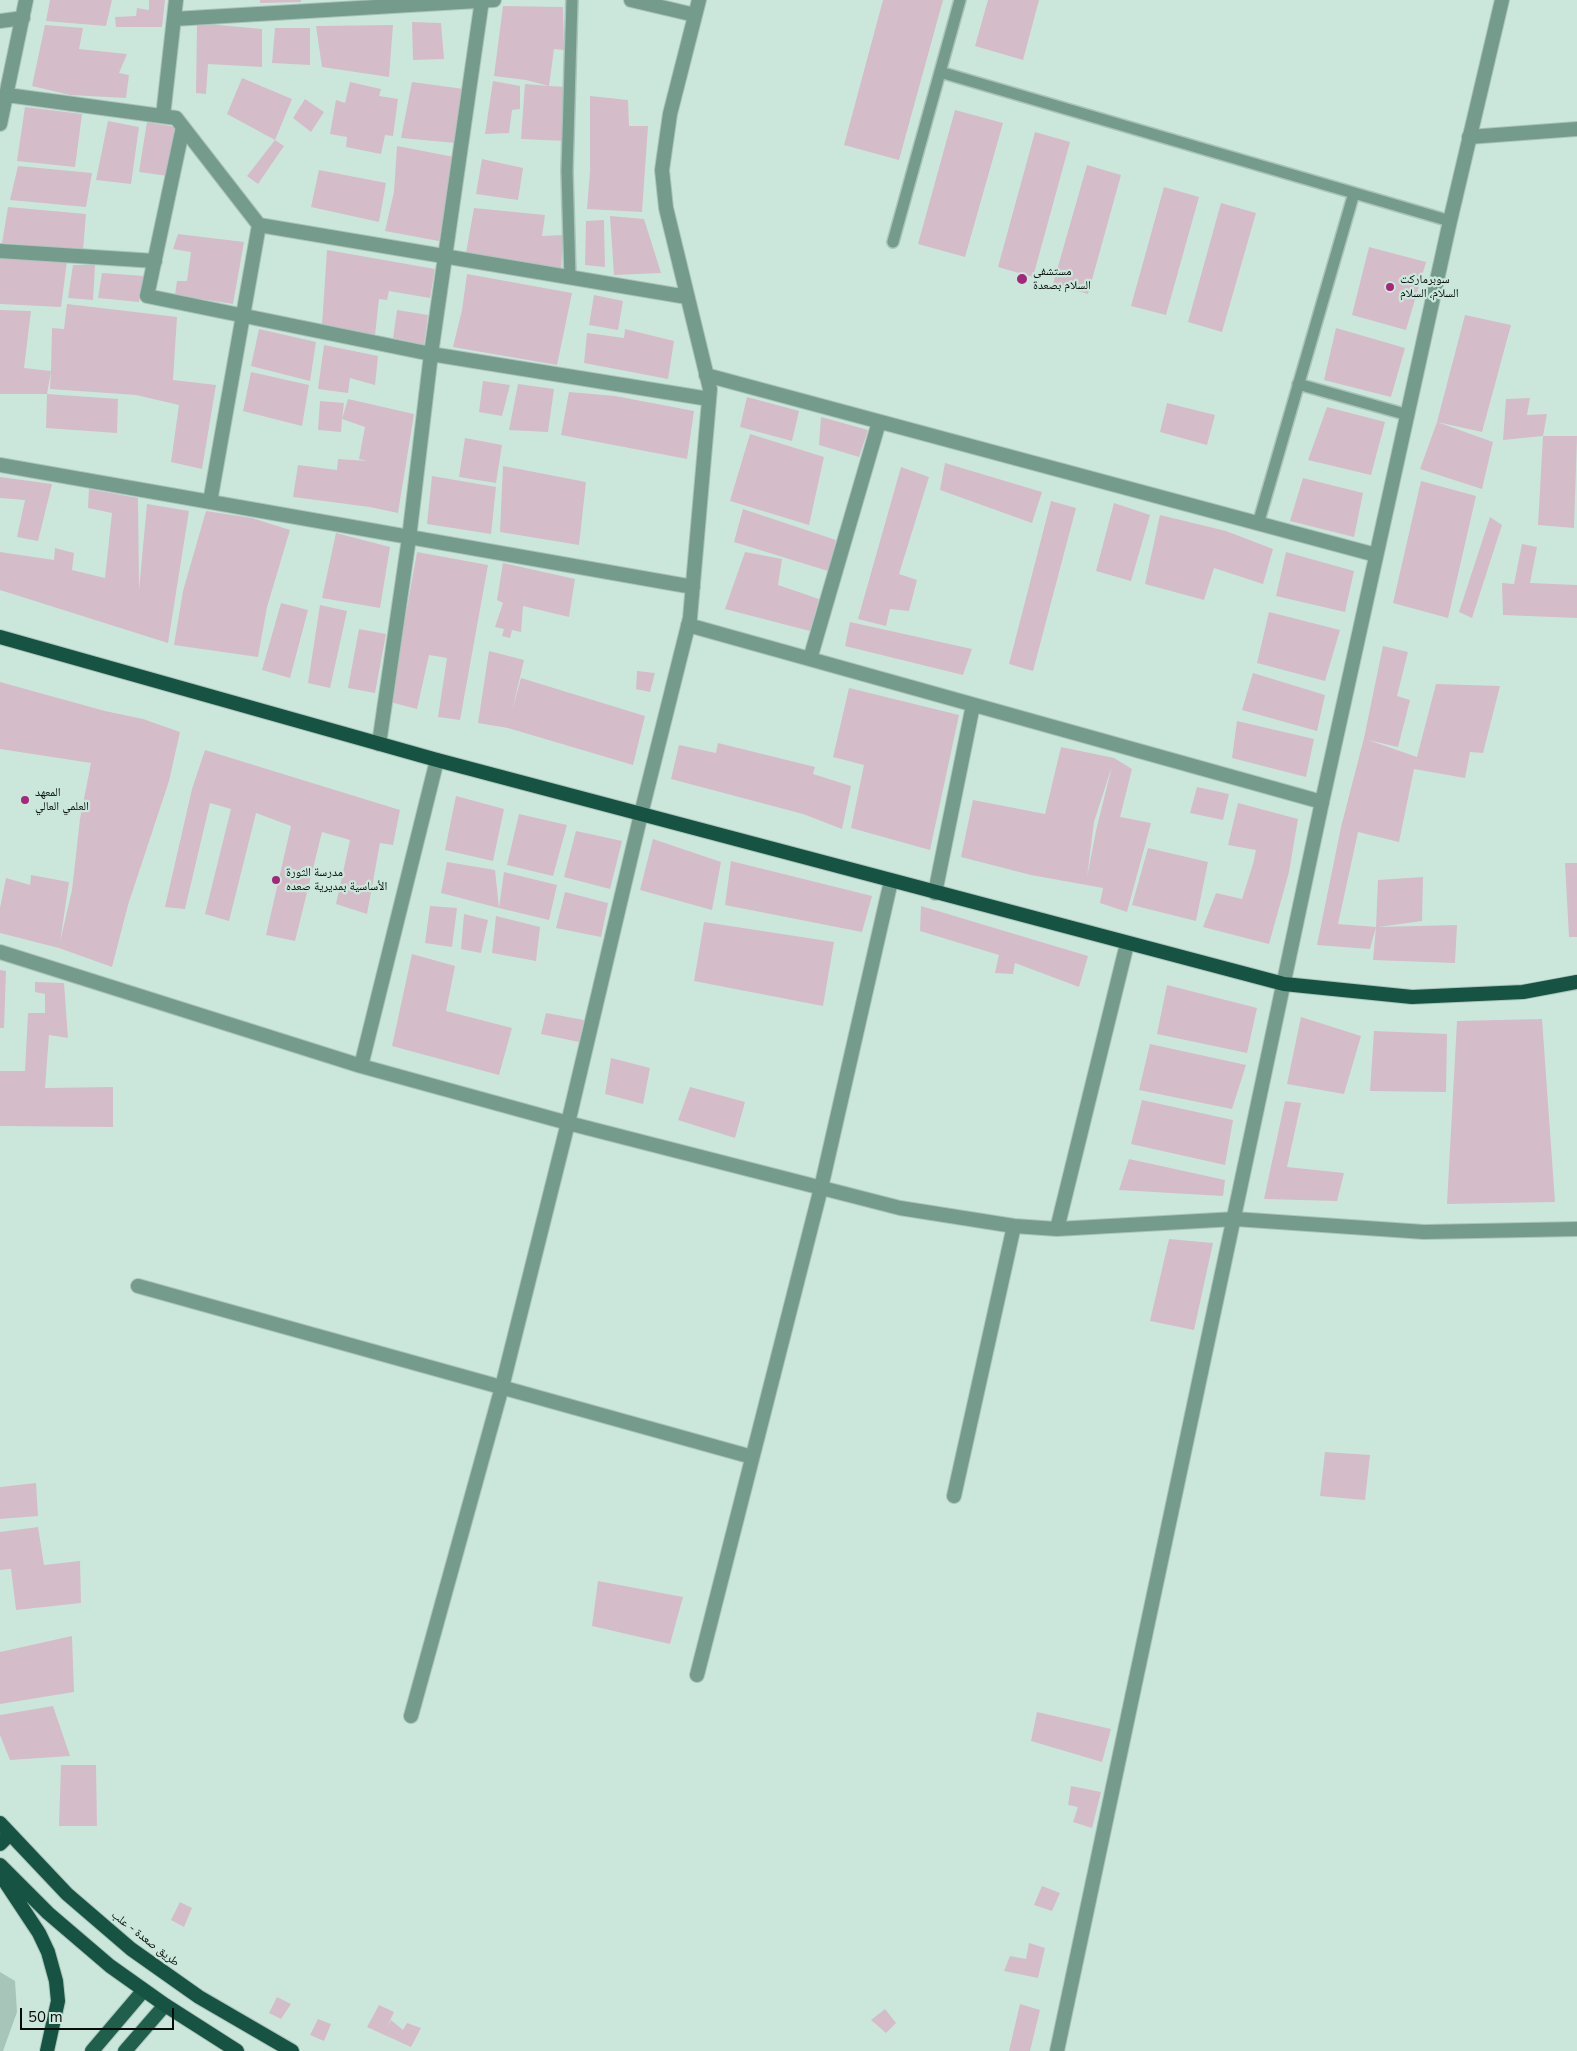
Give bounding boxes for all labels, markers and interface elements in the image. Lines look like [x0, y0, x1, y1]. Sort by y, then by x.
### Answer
place label: مستشفى السلام بصعدة [1033, 265, 1091, 293]
marker: مستشفى السلام بصعدة [1015, 272, 1029, 286]
place label: سوبرماركت السلام، السلام [1400, 273, 1459, 301]
marker: سوبرماركت السلام، السلام [1384, 281, 1396, 293]
place label: المعهد العلمي العالي [35, 786, 89, 814]
marker: المعهد العلمي العالي [19, 794, 31, 806]
place label: مدرسة الثورة الأساسية بمديرية صعده [286, 866, 387, 894]
marker: مدرسة الثورة الأساسية بمديرية صعده [270, 874, 282, 886]
street label: طريق صعدة - علب [108, 1908, 182, 1970]
scale bar [22, 1998, 176, 2030]
text: 50 m [28, 2007, 63, 2027]

